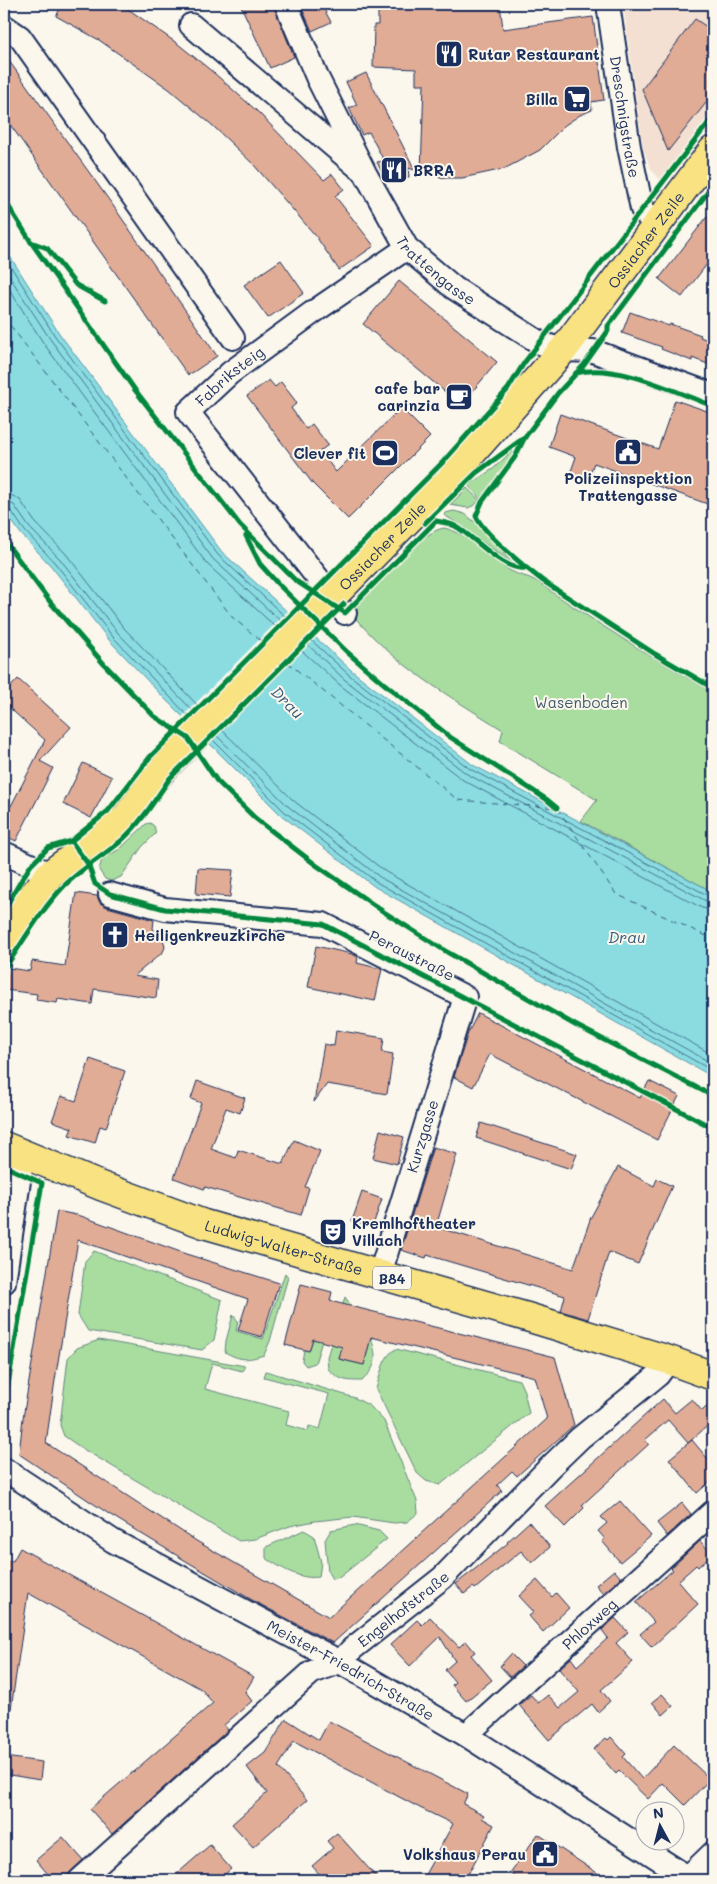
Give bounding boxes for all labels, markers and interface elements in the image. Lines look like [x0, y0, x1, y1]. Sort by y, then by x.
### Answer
restaurant icon: Rutar Restaurant [434, 39, 464, 69]
place label: Rutar Restaurant [468, 44, 600, 64]
street label: Dreschnigstraße [606, 55, 645, 179]
supermarket icon: Billa [562, 84, 592, 114]
place label: Billa [526, 89, 558, 109]
restaurant icon: BRRA [379, 155, 409, 185]
place label: BRRA [413, 160, 454, 180]
street label: Ossiacher Zeile [603, 187, 689, 292]
street label: Trattengasse [392, 232, 479, 309]
street label: Fabriksteig [191, 341, 268, 410]
place label: cafe bar carinzia [374, 378, 440, 415]
cafe icon: cafe bar carinzia [444, 382, 474, 412]
public building icon: Polizeiinspektion Trattengasse [613, 437, 643, 467]
sports icon: Clever fit [370, 438, 400, 468]
place label: Clever fit [293, 443, 366, 463]
place label: Polizeiinspektion Trattengasse [564, 468, 692, 505]
street label: Ossiacher Zeile [334, 498, 430, 595]
water label: Drau [267, 681, 309, 723]
park label: Wasenboden [535, 692, 627, 712]
church icon: Heiligenkreuzkirche [100, 920, 130, 950]
place label: Heiligenkreuzkirche [134, 925, 285, 945]
street label: Peraustraße [366, 925, 458, 985]
water label: Drau [608, 926, 646, 947]
street label: Kurzgasse [401, 1097, 443, 1175]
place label: Kremlhoftheater Villach [352, 1213, 476, 1250]
street label: Ludwig-Walter-Straße [203, 1215, 365, 1279]
theatre icon: Kremlhoftheater Villach [318, 1217, 348, 1247]
road number: B84 [373, 1266, 411, 1290]
street label: Engelhofstraße [353, 1567, 453, 1651]
street label: Phloxweg [557, 1593, 621, 1654]
street label: Meister-Friedrich-Straße [264, 1615, 438, 1725]
north arrow [634, 1802, 684, 1852]
text: N [652, 1803, 665, 1823]
public building icon: Volkshaus Perau [530, 1839, 560, 1869]
place label: Volkshaus Perau [403, 1844, 526, 1864]

